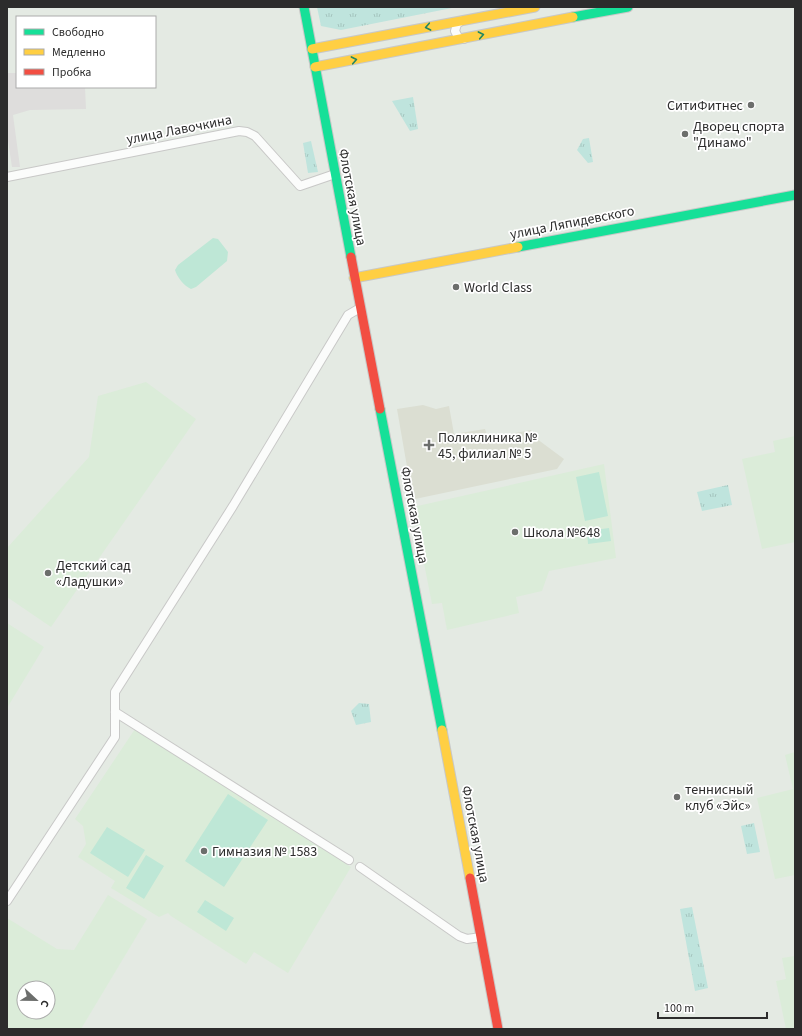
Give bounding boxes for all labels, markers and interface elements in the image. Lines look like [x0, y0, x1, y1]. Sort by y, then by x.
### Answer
legend [16, 16, 156, 88]
one-way arrow [425, 22, 431, 31]
text: Свободно [52, 24, 104, 41]
one-way arrow [478, 32, 485, 40]
text: Медленно [52, 44, 106, 61]
one-way arrow [351, 56, 357, 65]
text: Пробка [52, 64, 91, 81]
place label: СитиФитнес [667, 96, 744, 116]
marker: СитиФитнес [746, 100, 756, 110]
street label: улица Лавочкина [125, 110, 234, 150]
place label: Дворец спорта "Динамо" [693, 117, 785, 153]
marker: Дворец спорта "Динамо" [680, 129, 690, 139]
street label: Флотская улица [333, 147, 371, 247]
street label: улица Ляпидевского [508, 201, 636, 245]
place label: World Class [464, 278, 532, 298]
marker: World Class [451, 282, 461, 292]
place label: Поликлиника № 45, филиал № 5 [438, 428, 538, 464]
marker: Поликлиника № 45, филиал № 5 [423, 439, 435, 451]
street label: Флотская улица [395, 465, 433, 565]
place label: Школа №648 [523, 523, 600, 543]
marker: Школа №648 [510, 527, 520, 537]
place label: Детский сад «Ладушки» [56, 556, 131, 592]
marker: Детский сад «Ладушки» [43, 568, 53, 578]
place label: теннисный клуб «Эйс» [685, 780, 753, 816]
street label: Флотская улица [456, 784, 494, 884]
marker: теннисный клуб «Эйс» [672, 792, 682, 802]
place label: Гимназия № 1583 [212, 842, 317, 862]
marker: Гимназия № 1583 [199, 846, 209, 856]
north arrow [16, 980, 56, 1020]
scale bar [658, 994, 767, 1020]
text: С [36, 998, 53, 1010]
text: 100 m [664, 1000, 694, 1017]

